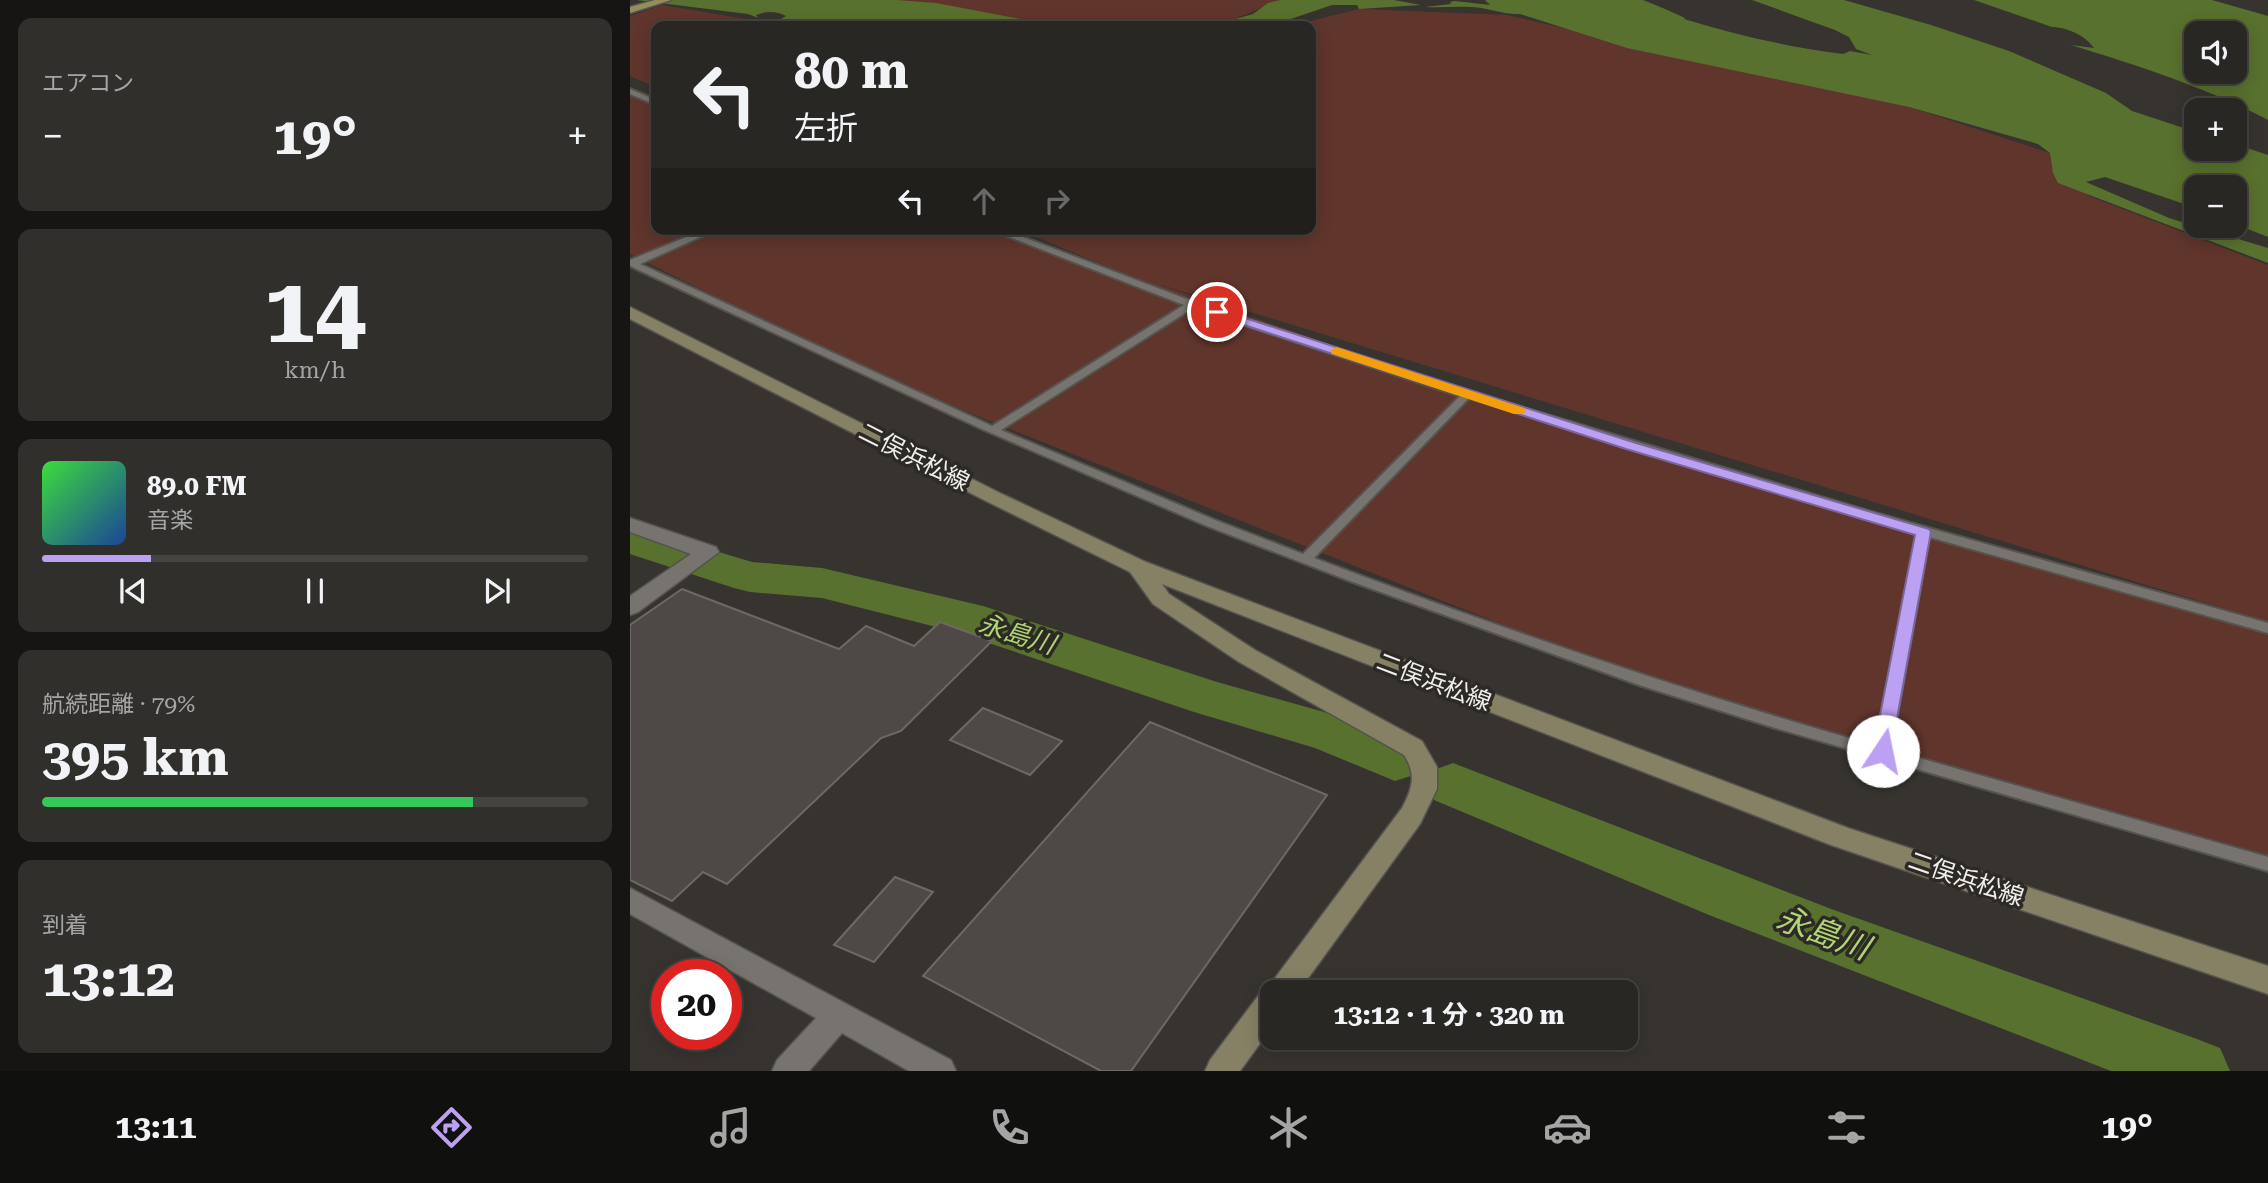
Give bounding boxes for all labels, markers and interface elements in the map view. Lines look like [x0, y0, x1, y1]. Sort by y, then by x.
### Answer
map controls [2184, 21, 2247, 238]
button: sound [2184, 21, 2247, 84]
text: 80 m [794, 43, 909, 100]
icon: left [679, 49, 770, 140]
text: エアコン [42, 70, 134, 97]
button: + [2184, 98, 2247, 161]
text: 19° [273, 106, 357, 167]
text: 左折 [794, 109, 858, 147]
text: − [42, 114, 63, 158]
text: + [567, 114, 588, 158]
button: − [2184, 175, 2247, 238]
icon: left [892, 182, 930, 220]
icon: ahead [965, 182, 1003, 220]
icon: right [1038, 182, 1076, 220]
text: 14 [264, 258, 366, 364]
pin [1187, 282, 1247, 342]
icon: arrive [1198, 293, 1236, 331]
text: km/h [284, 357, 346, 384]
street label: 二俣浜松線 [854, 417, 974, 497]
text: 89.0 FM [147, 471, 247, 501]
text: 音楽 [147, 507, 193, 534]
icon: previous [114, 572, 152, 610]
icon: pause [296, 572, 334, 610]
icon: next [478, 572, 516, 610]
water label: 永島川 [975, 608, 1062, 661]
street label: 二俣浜松線 [1373, 647, 1495, 717]
text: 航続距離 · 79% [42, 691, 195, 718]
position arrow [1846, 714, 1920, 788]
text: 395 km [42, 727, 229, 788]
street label: 二俣浜松線 [1905, 846, 2027, 912]
water label: 永島川 [1771, 899, 1877, 968]
text: 到着 [42, 912, 88, 939]
text: 13:12 [42, 948, 175, 1009]
speed limit sign: 20 [651, 959, 742, 1050]
text: 13:12 · 1 分 · 320 m [1333, 1000, 1565, 1030]
icon: directions [427, 1103, 476, 1152]
icon: music [706, 1103, 755, 1152]
icon: phone [985, 1103, 1034, 1152]
icon: climate [1264, 1103, 1313, 1152]
icon: car [1543, 1103, 1592, 1152]
icon: filters [1822, 1103, 1871, 1152]
text: 13:11 [115, 1108, 197, 1146]
text: 19° [2101, 1108, 2153, 1146]

